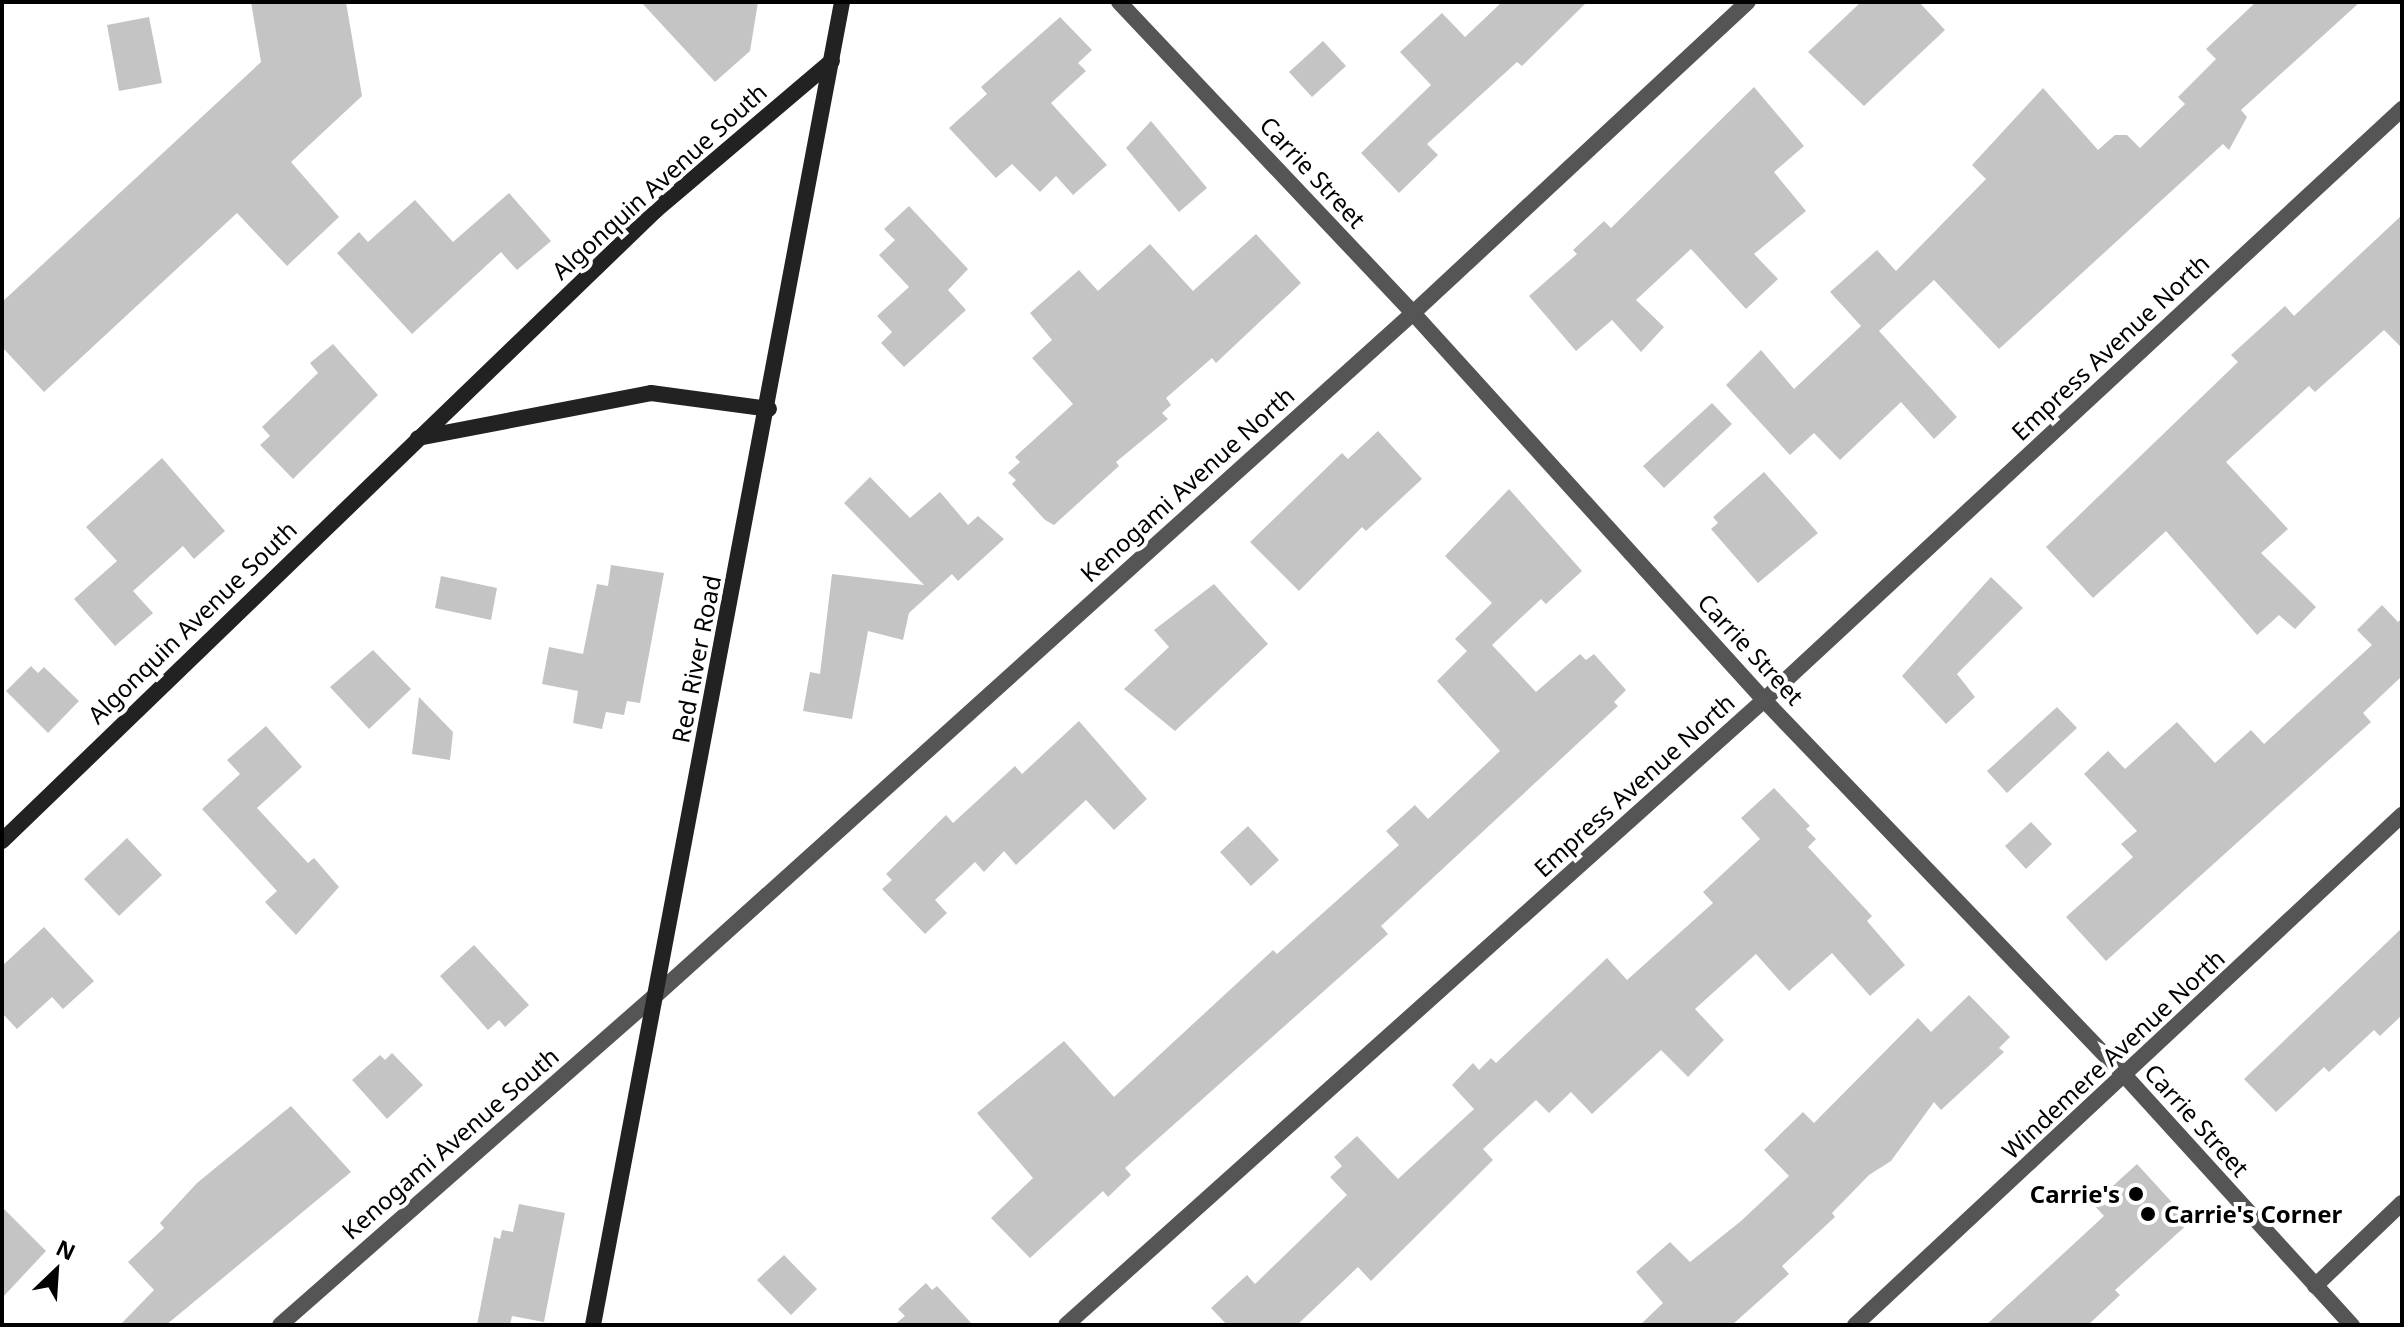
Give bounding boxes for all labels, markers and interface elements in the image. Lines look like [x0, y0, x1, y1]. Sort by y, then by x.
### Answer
street label: Algonquin Avenue South [546, 77, 772, 285]
street label: Carrie Street [1254, 110, 1372, 234]
street label: Empress Avenue North [2005, 248, 2215, 446]
street label: Kenogami Avenue North [1074, 380, 1300, 588]
street label: Algonquin Avenue South [82, 515, 302, 729]
street label: Red River Road [666, 573, 726, 745]
street label: Carrie Street [1692, 587, 1810, 711]
street label: Empress Avenue North [1528, 688, 1740, 882]
street label: Windemere Avenue North [1996, 943, 2230, 1165]
street label: Kenogami Avenue South [336, 1041, 564, 1245]
street label: Carrie Street [2139, 1058, 2255, 1182]
place label: Carrie's [2030, 1180, 2120, 1208]
marker: Carrie's [2127, 1185, 2145, 1203]
place label: Carrie's Corner [2164, 1200, 2342, 1228]
marker: Carrie's Corner [2139, 1205, 2157, 1223]
north arrow [16, 1231, 96, 1311]
text: N [52, 1232, 81, 1267]

